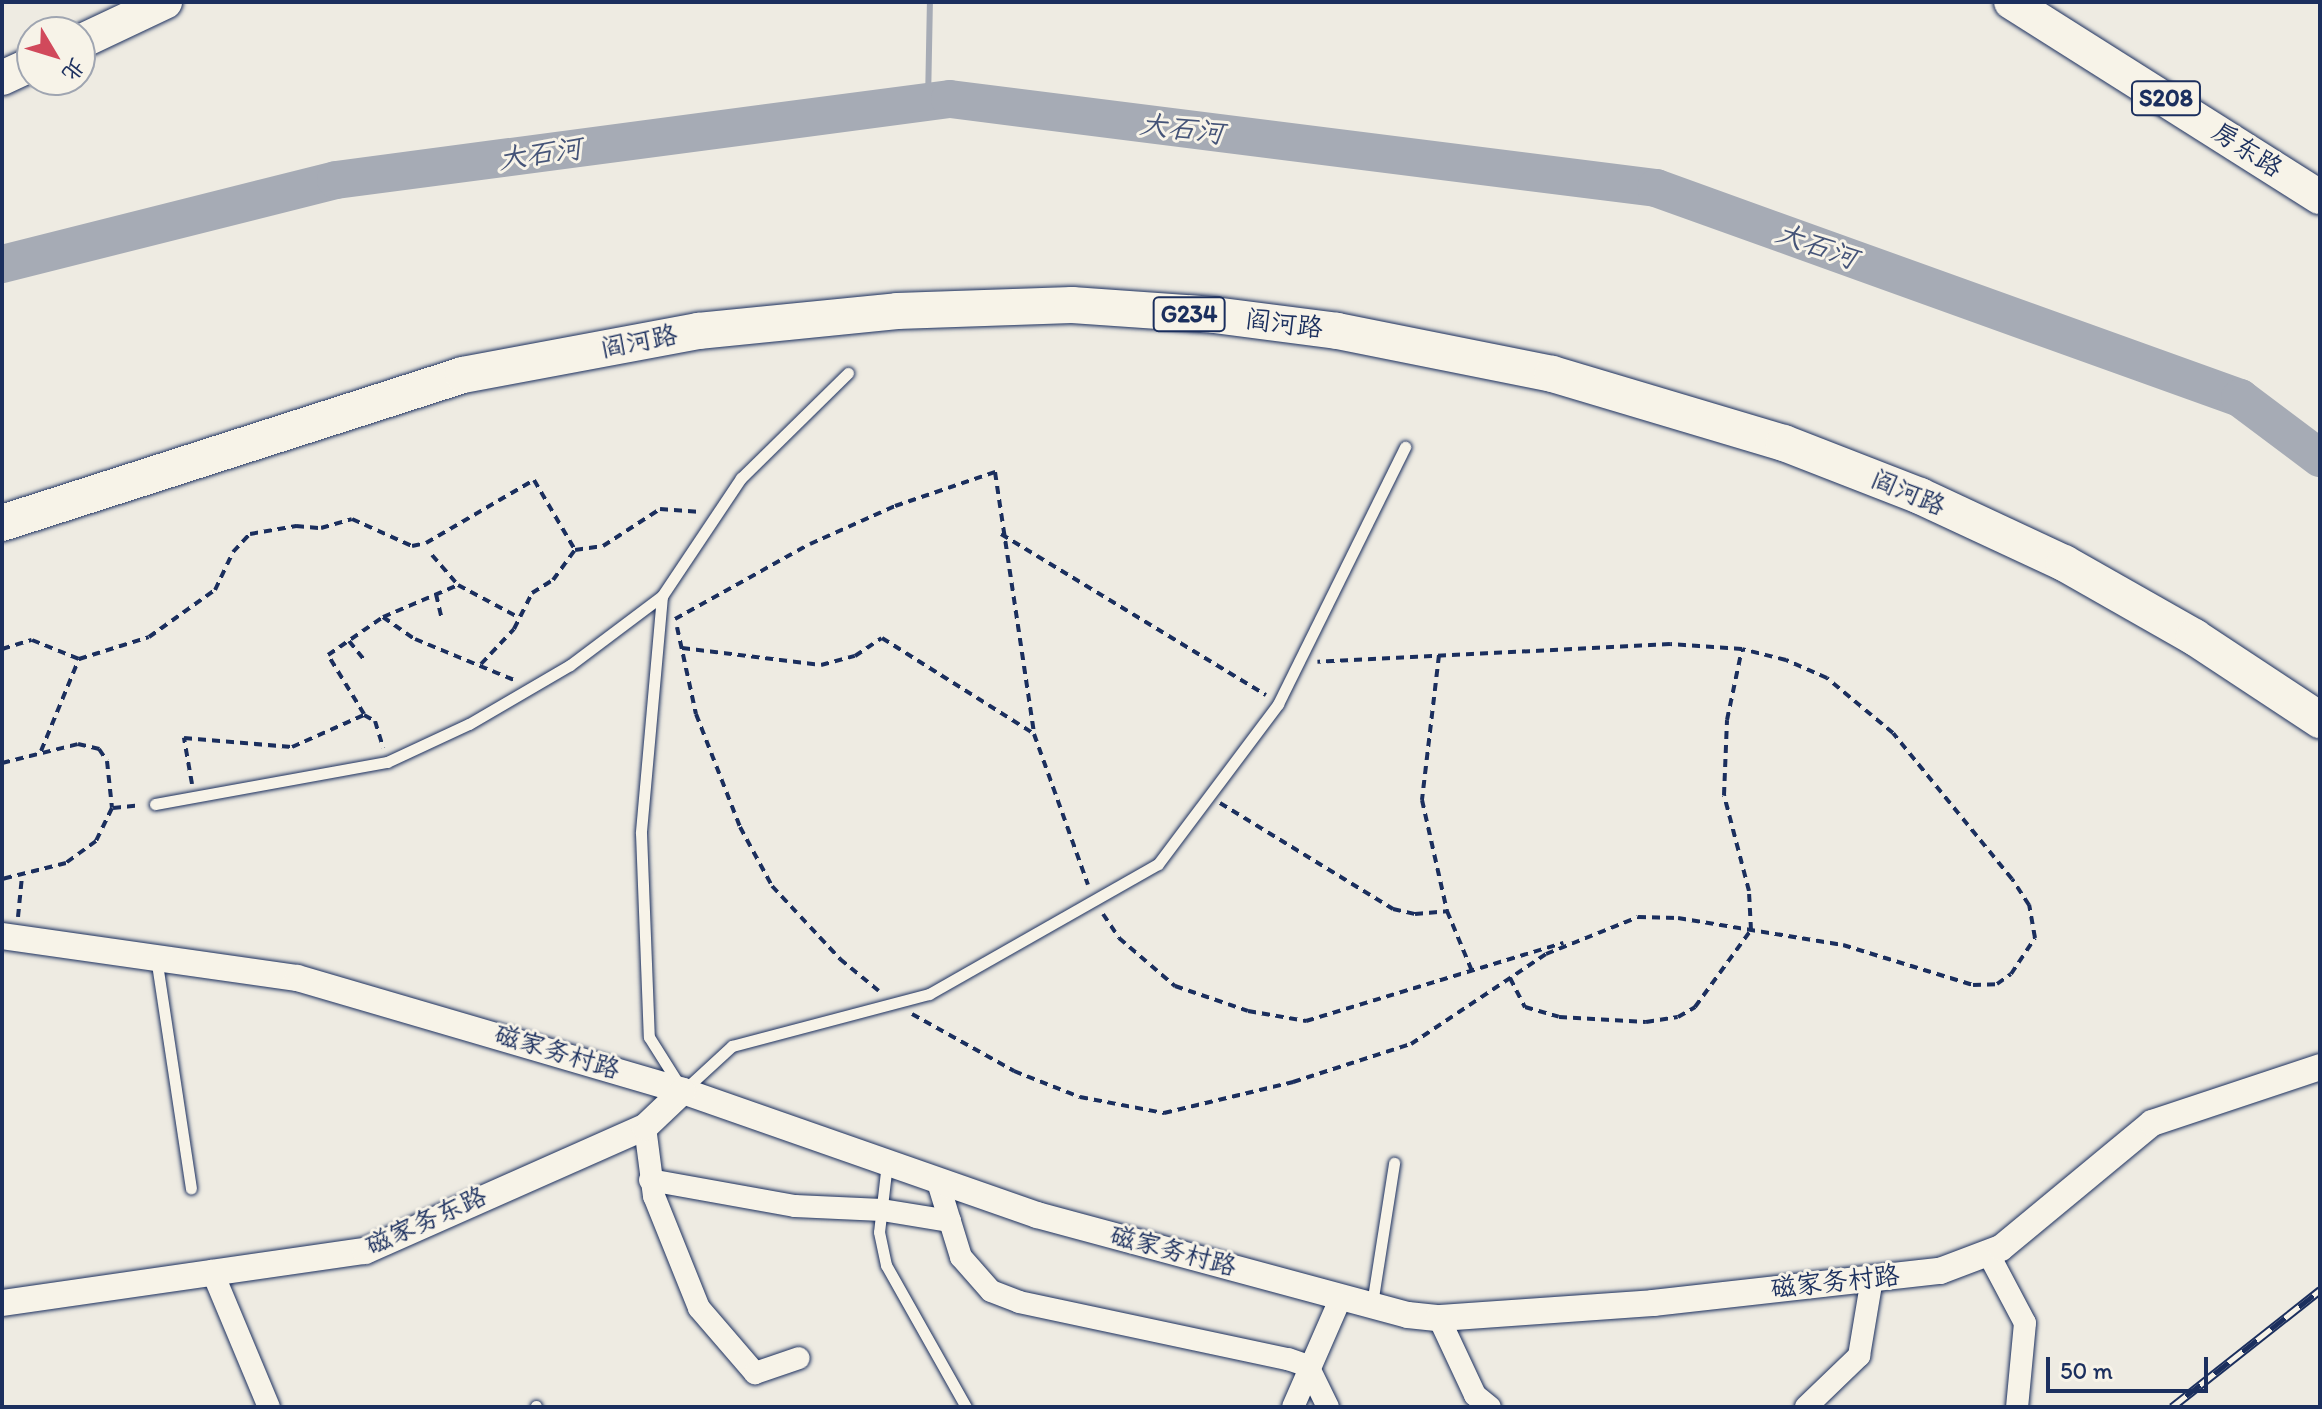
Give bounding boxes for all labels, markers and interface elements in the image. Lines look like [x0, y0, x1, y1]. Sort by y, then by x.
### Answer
north arrow [16, 16, 96, 96]
text: 北 [56, 53, 91, 87]
road number: S208 [2130, 78, 2202, 118]
water label: 大石河 [1138, 106, 1226, 150]
street label: 房东路 [2206, 116, 2288, 184]
water label: 大石河 [496, 131, 584, 175]
water label: 大石河 [1772, 215, 1862, 275]
road number: G234 [1151, 294, 1227, 334]
street label: 阎河路 [1243, 304, 1325, 344]
street label: 阎河路 [598, 319, 680, 365]
street label: 阎河路 [1866, 463, 1950, 523]
street label: 磁家务村路 [490, 1018, 624, 1086]
street label: 磁家务东路 [360, 1180, 492, 1262]
street label: 磁家务村路 [1106, 1219, 1240, 1283]
street label: 磁家务村路 [1769, 1260, 1901, 1304]
scale bar [2050, 1341, 2212, 1391]
text: 50 m [2060, 1356, 2113, 1385]

